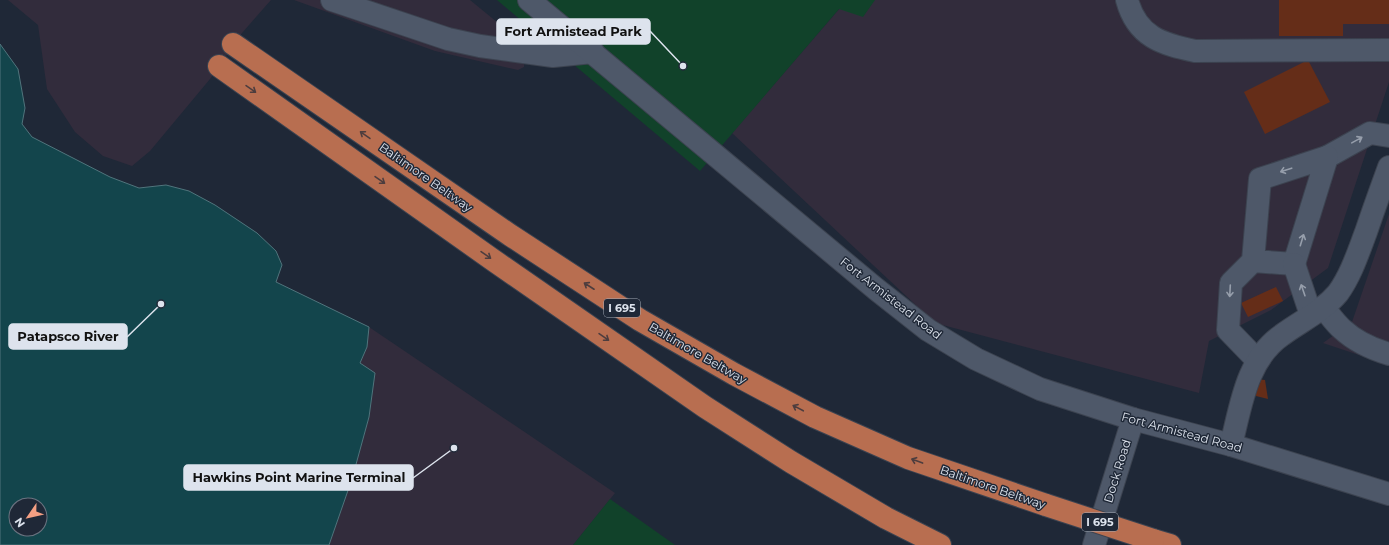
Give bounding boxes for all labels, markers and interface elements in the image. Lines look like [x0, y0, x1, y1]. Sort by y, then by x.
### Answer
callout: Fort Armistead Park [497, 19, 650, 44]
text: Fort Armistead Park [504, 23, 642, 39]
one-way arrow [245, 85, 256, 93]
one-way arrow [360, 131, 371, 139]
one-way arrow [1351, 136, 1363, 144]
street label: Baltimore Beltway [376, 139, 476, 215]
one-way arrow [1281, 167, 1293, 175]
one-way arrow [374, 176, 385, 184]
one-way arrow [1298, 234, 1306, 246]
one-way arrow [480, 251, 491, 259]
street label: Fort Armistead Road [837, 254, 945, 342]
one-way arrow [583, 282, 595, 290]
one-way arrow [1227, 284, 1234, 297]
one-way arrow [1298, 284, 1306, 296]
road number: I 695 [604, 299, 640, 317]
street label: Baltimore Beltway [646, 319, 750, 387]
callout: Patapsco River [9, 324, 127, 349]
text: Patapsco River [17, 328, 119, 344]
one-way arrow [598, 333, 609, 341]
one-way arrow [792, 404, 804, 411]
street label: Fort Armistead Road [1120, 409, 1244, 455]
street label: Dock Road [1100, 437, 1134, 505]
one-way arrow [910, 457, 923, 464]
street label: Baltimore Beltway [938, 462, 1048, 512]
callout: Hawkins Point Marine Terminal [184, 465, 413, 490]
text: Hawkins Point Marine Terminal [192, 469, 406, 485]
north arrow [8, 497, 48, 537]
road number: I 695 [1082, 513, 1118, 531]
text: N [11, 515, 28, 530]

